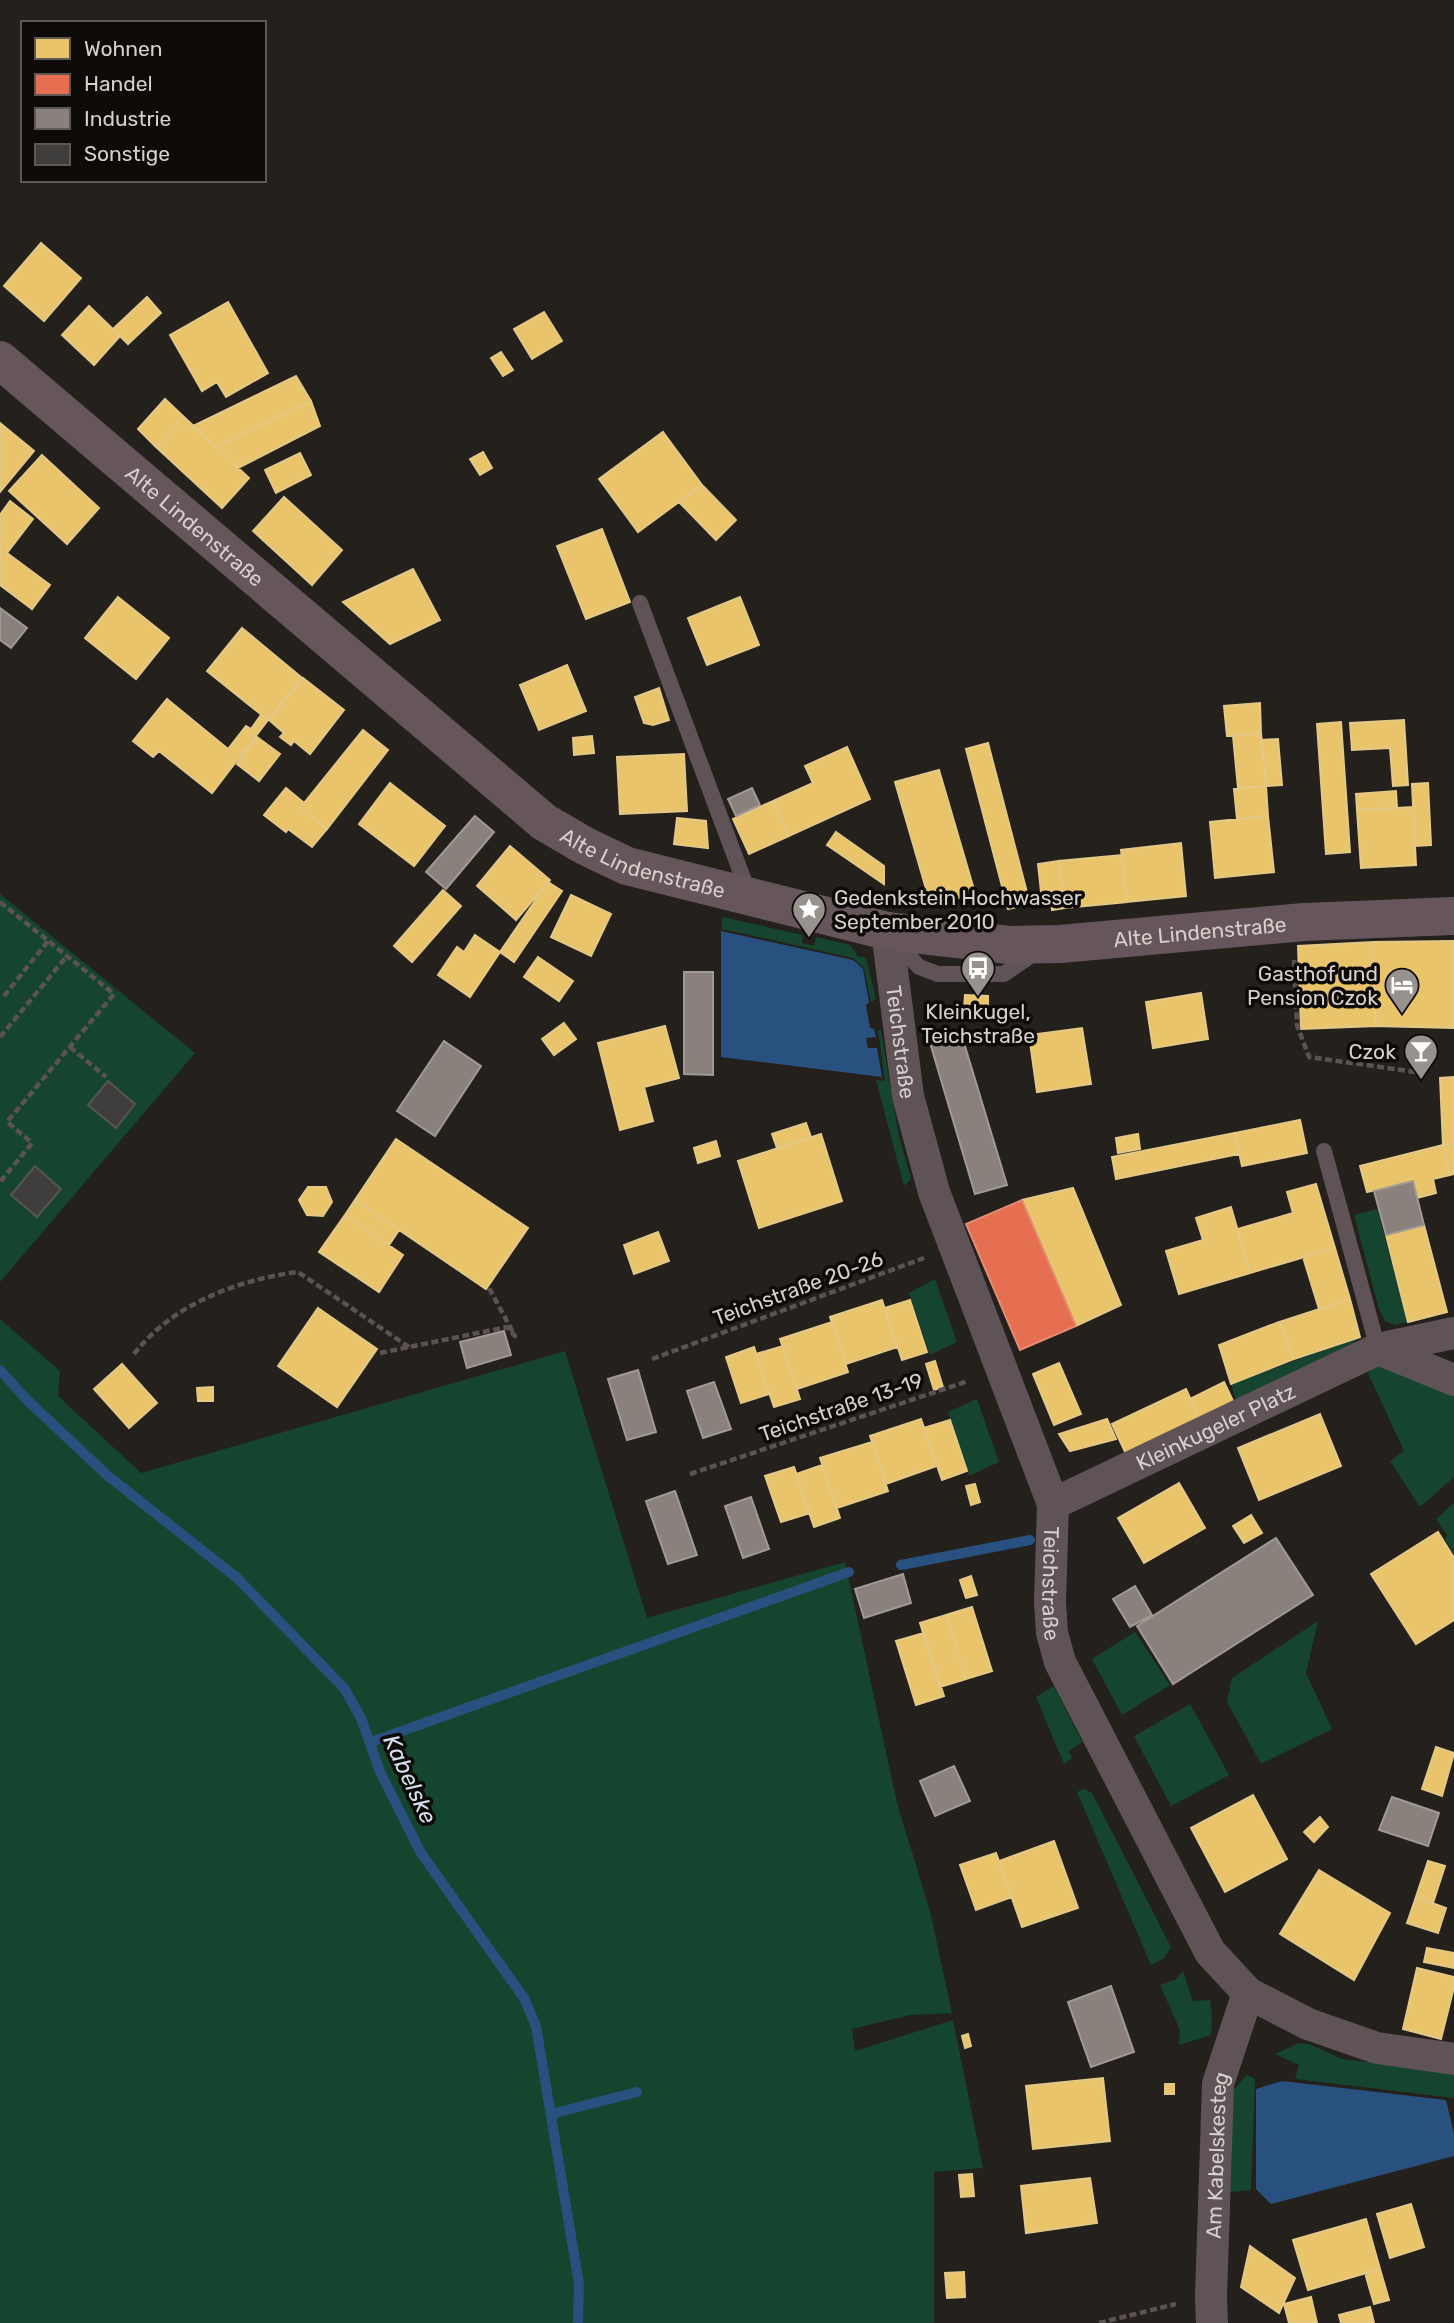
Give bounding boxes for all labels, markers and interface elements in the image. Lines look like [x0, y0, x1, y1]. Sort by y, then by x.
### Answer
legend [21, 21, 266, 182]
text: Wohnen [84, 36, 162, 61]
text: Handel [84, 71, 153, 96]
text: Industrie [84, 106, 171, 131]
text: Sonstige [84, 141, 170, 166]
street label: Alte Lindenstraße [121, 460, 269, 591]
street label: Alte Lindenstraße [556, 822, 728, 903]
place label: Gedenkstein Hochwasser September 2010 [834, 885, 1082, 934]
place icon: Gedenkstein Hochwasser September 2010 [790, 890, 828, 939]
street label: Alte Lindenstraße [1112, 911, 1287, 952]
bus stop icon: Kleinkugel, Teichstraße [959, 949, 997, 998]
place label: Gasthof und Pension Czok [1247, 961, 1378, 1010]
hotel icon: Gasthof und Pension Czok [1383, 966, 1421, 1015]
street label: Teichstraße [882, 984, 921, 1100]
place label: Kleinkugel, Teichstraße [921, 999, 1035, 1048]
bar icon: Czok [1402, 1032, 1440, 1081]
place label: Czok [1349, 1039, 1396, 1064]
street label: Teichstraße 20-26 [710, 1246, 886, 1330]
street label: Teichstraße 13-19 [756, 1367, 926, 1447]
street label: Kleinkugeler Platz [1132, 1378, 1299, 1475]
street label: Teichstraße [1037, 1526, 1066, 1643]
water label: Kabelske [377, 1730, 443, 1828]
street label: Am Kabelskesteg [1200, 2068, 1234, 2239]

